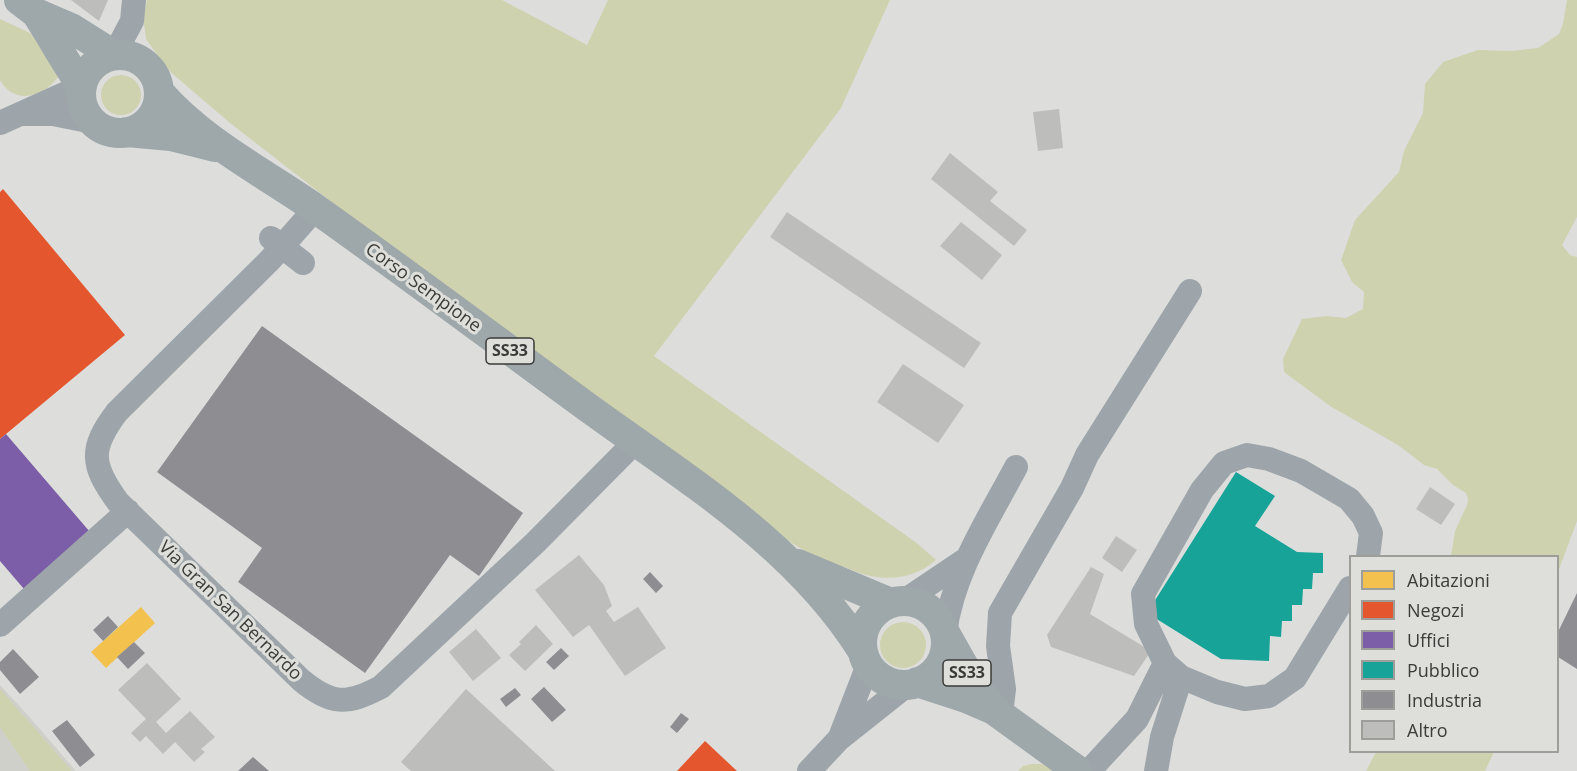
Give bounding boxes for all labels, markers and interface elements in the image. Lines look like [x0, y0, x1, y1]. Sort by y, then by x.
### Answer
street label: Corso Sempione [361, 239, 485, 337]
road number: SS33 [486, 338, 534, 364]
street label: Via Gran San Bernardo [154, 537, 306, 685]
legend [1349, 555, 1559, 753]
text: Abitazioni [1407, 568, 1490, 592]
text: Negozi [1407, 598, 1464, 622]
text: Uffici [1407, 628, 1450, 652]
text: Pubblico [1407, 658, 1479, 682]
road number: SS33 [943, 660, 991, 686]
text: Industria [1407, 688, 1482, 712]
text: Altro [1407, 718, 1448, 742]

